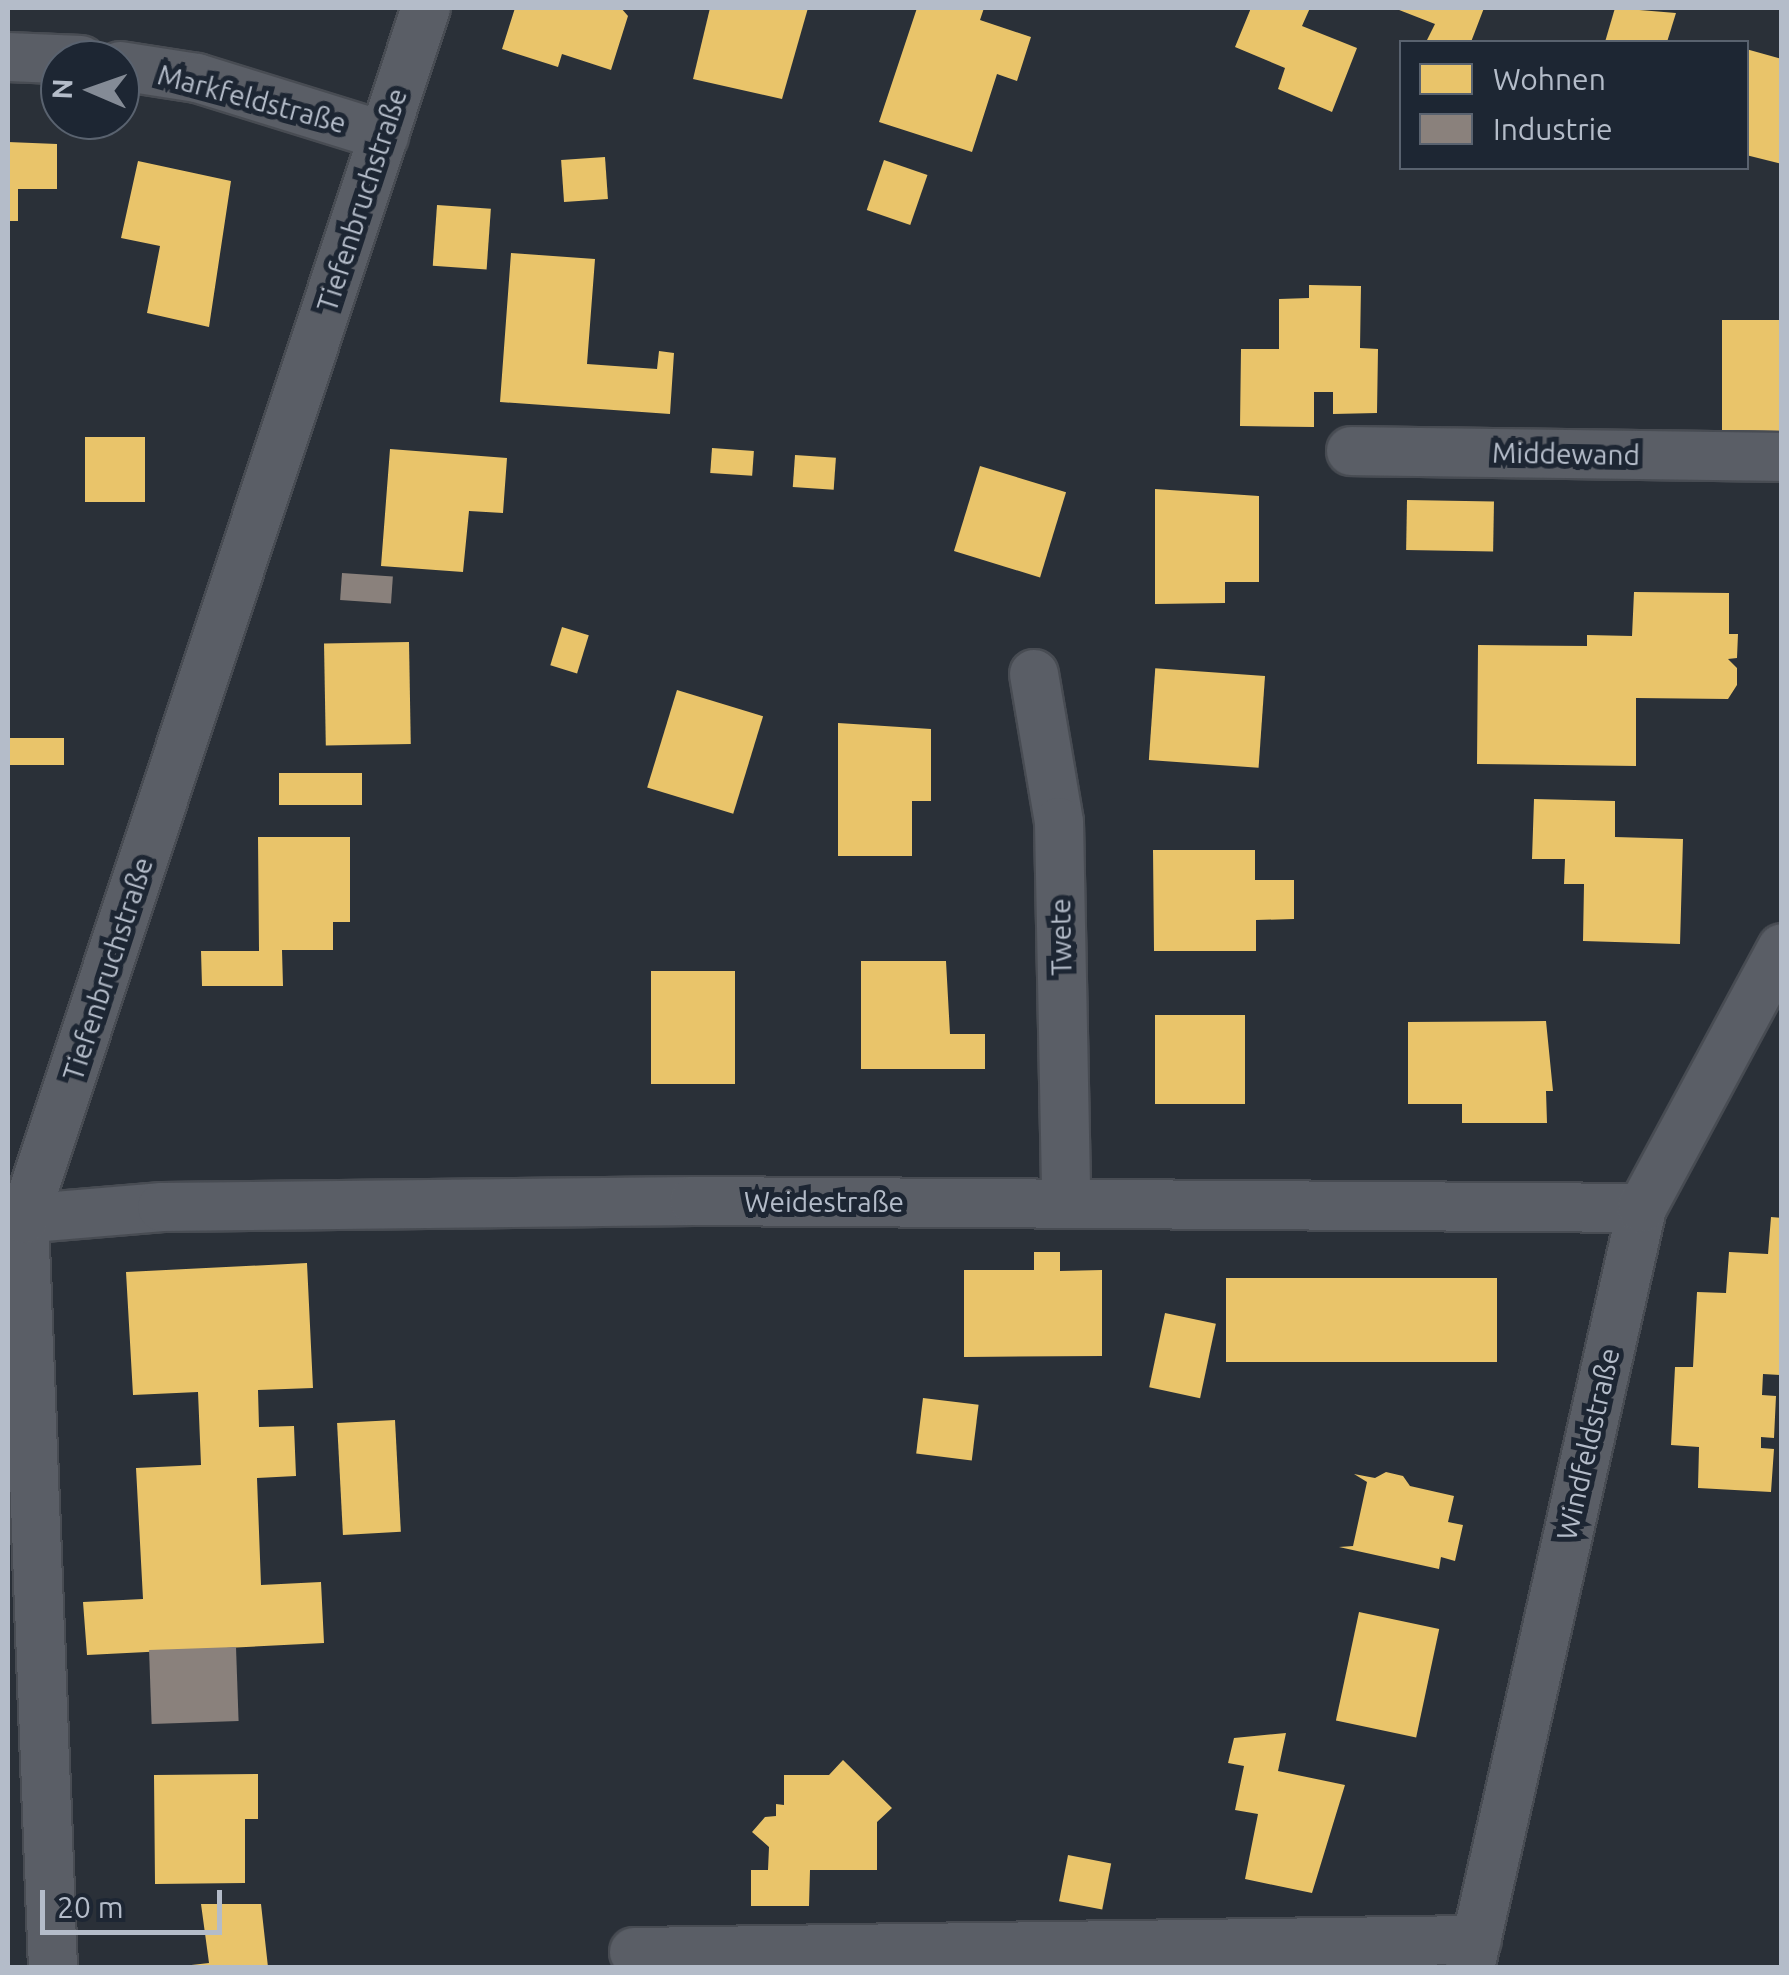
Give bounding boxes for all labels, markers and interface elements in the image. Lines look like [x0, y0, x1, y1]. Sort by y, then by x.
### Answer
north arrow [40, 40, 140, 140]
legend [1399, 40, 1749, 170]
street label: Markfeldstraße [154, 58, 350, 140]
text: Wohnen [1493, 62, 1606, 96]
text: N [46, 78, 77, 100]
street label: Tiefenbruchstraße [310, 84, 414, 316]
text: Industrie [1493, 112, 1613, 146]
street label: Middewand [1492, 436, 1640, 472]
street label: Tiefenbruchstraße [56, 853, 160, 1085]
street label: Twete [1044, 898, 1078, 976]
street label: Weidestraße [744, 1185, 904, 1219]
street label: Windfeldstraße [1550, 1345, 1626, 1543]
scale bar [45, 1870, 228, 1932]
text: 20 m [57, 1890, 124, 1924]

